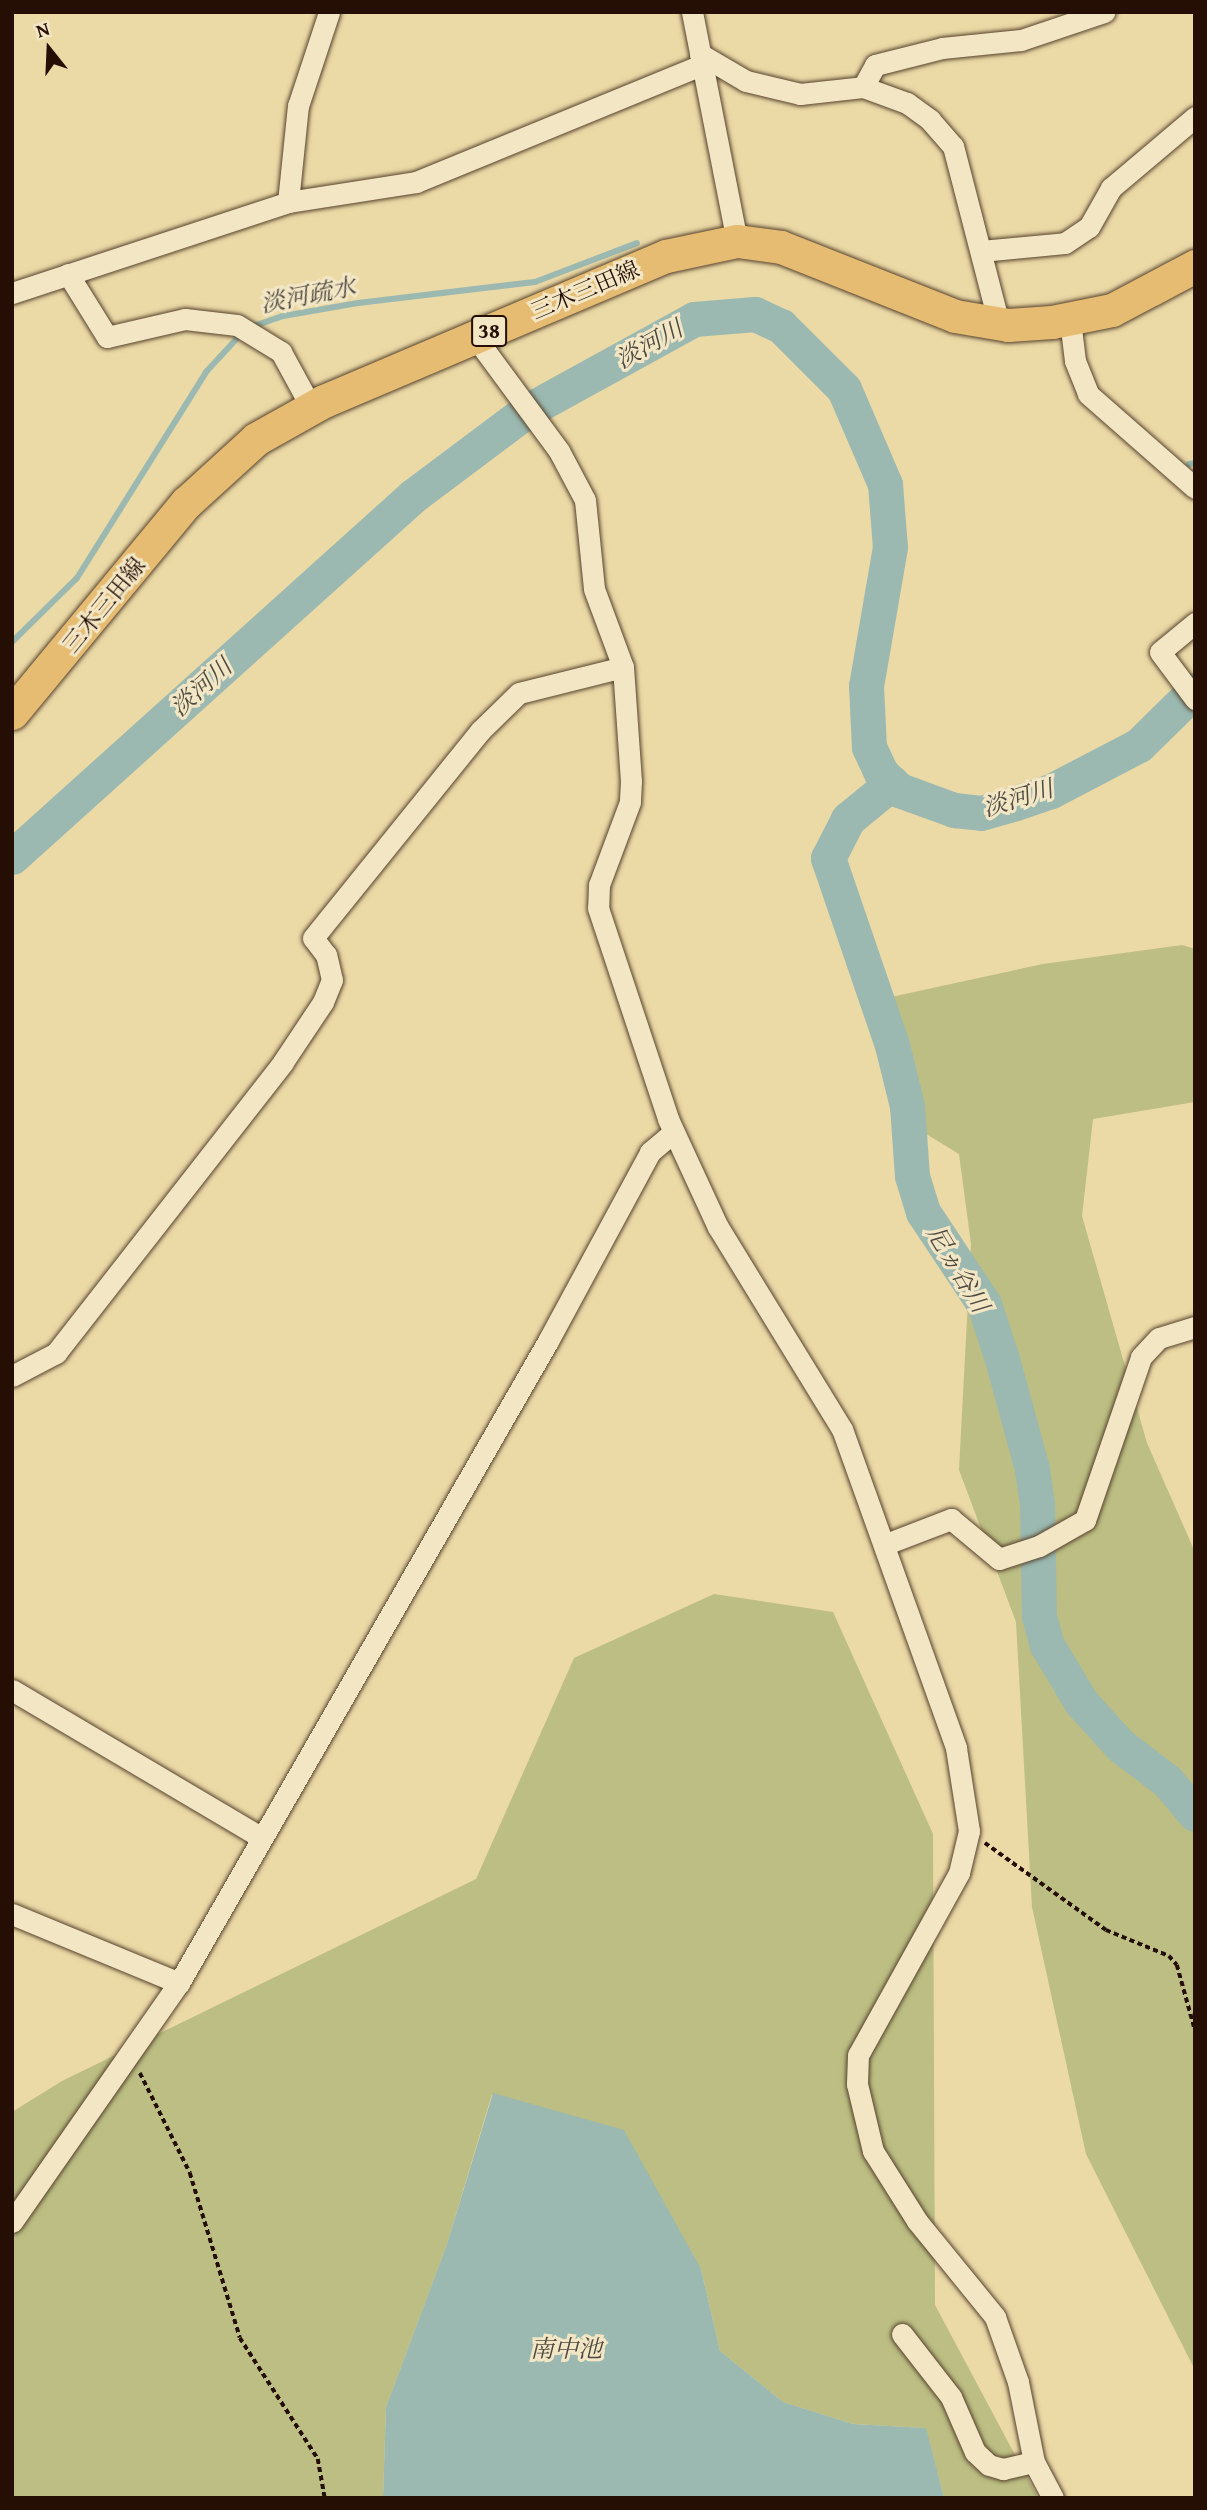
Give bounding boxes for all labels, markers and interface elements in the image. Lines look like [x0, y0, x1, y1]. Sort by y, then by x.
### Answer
north arrow [14, 14, 84, 84]
text: N [32, 14, 53, 44]
street label: 三木三田線 [527, 255, 643, 325]
water label: 淡河疏水 [258, 272, 358, 318]
road number: 38 [470, 314, 508, 348]
water label: 淡河川 [611, 314, 687, 374]
street label: 三木三田線 [57, 552, 151, 658]
water label: 淡河川 [165, 652, 237, 722]
water label: 淡河川 [979, 774, 1057, 822]
water label: 尼ヵ谷川 [921, 1220, 995, 1318]
water label: 南中池 [530, 2335, 602, 2363]

